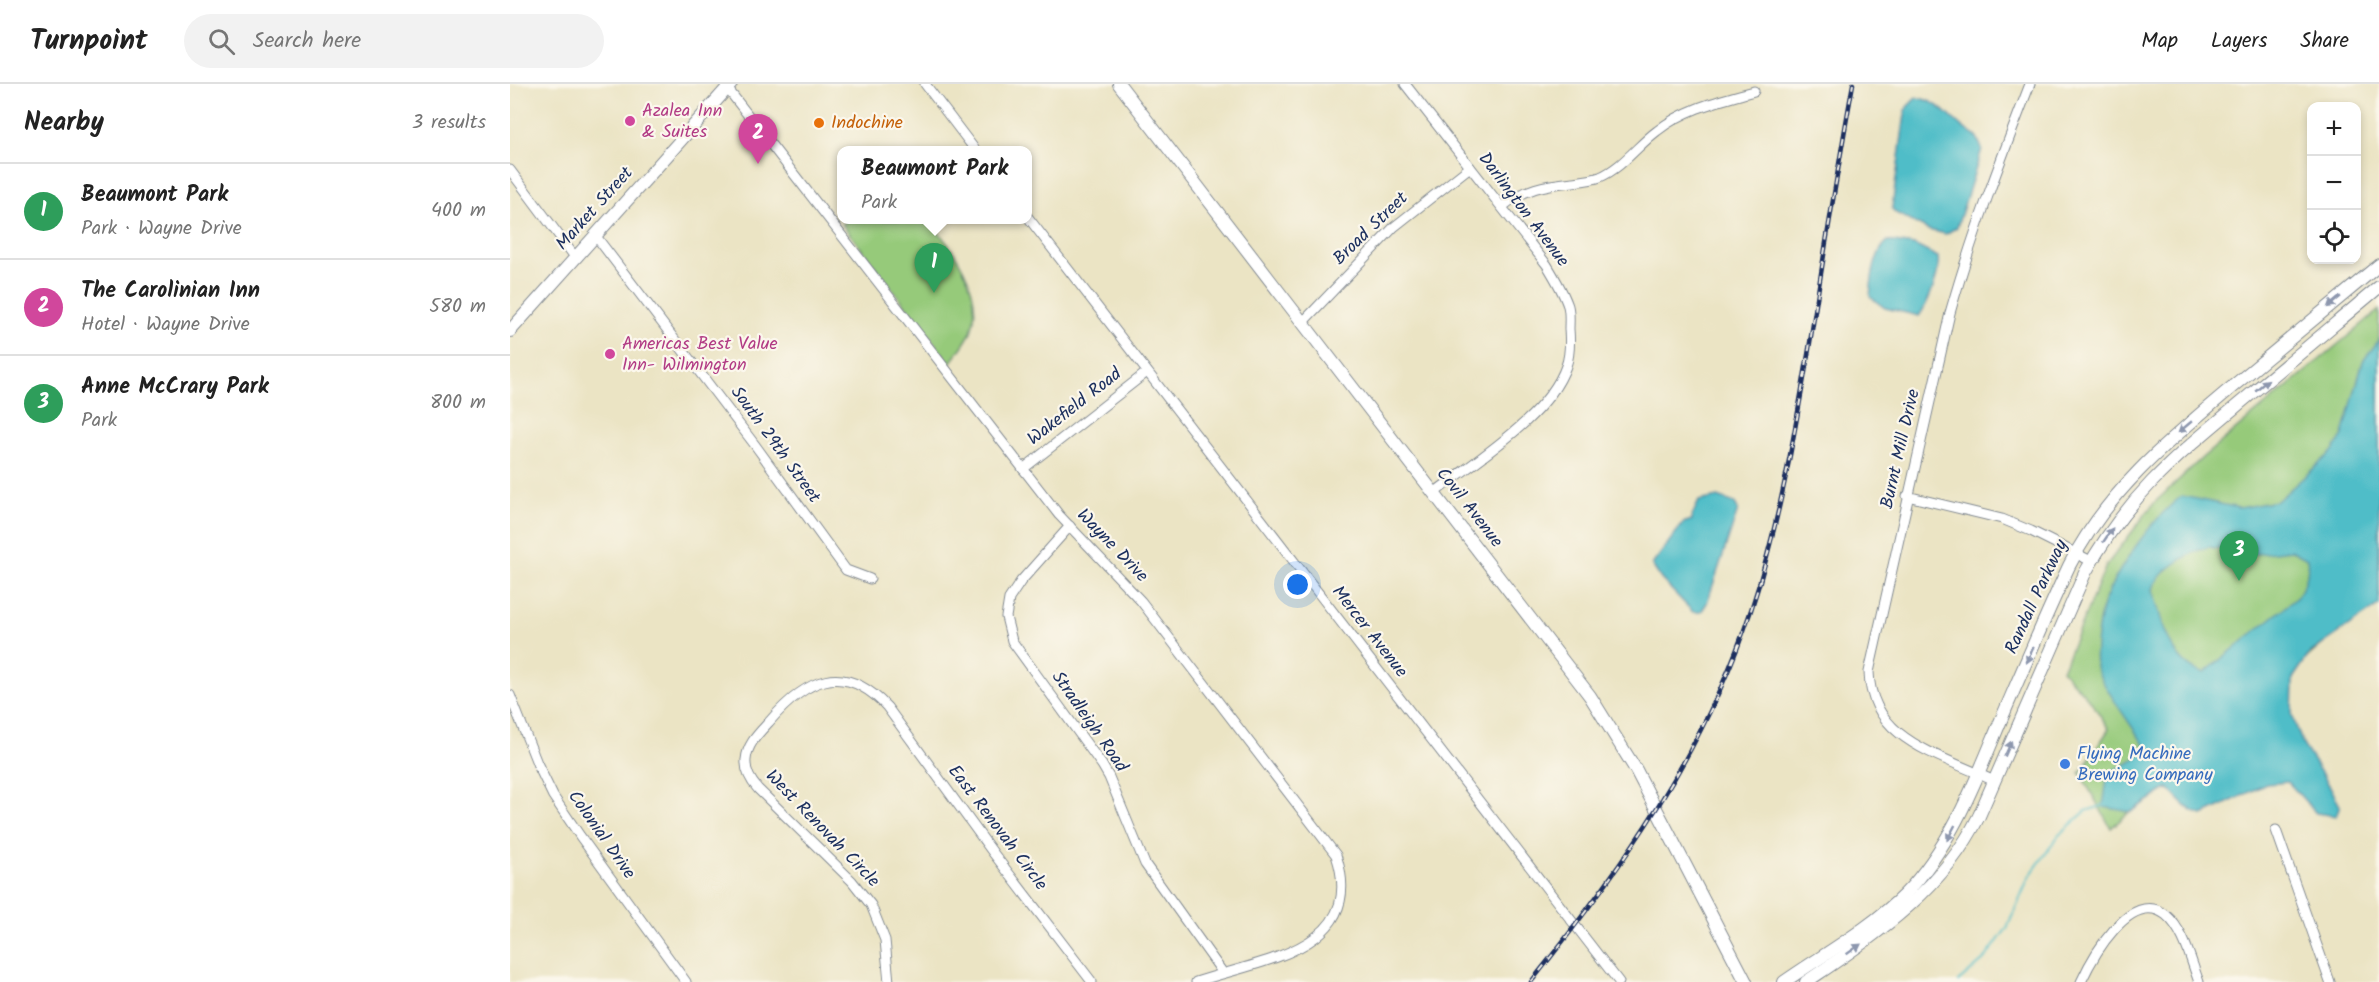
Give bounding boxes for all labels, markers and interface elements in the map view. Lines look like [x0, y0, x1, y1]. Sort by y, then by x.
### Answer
search box [184, 14, 604, 68]
text: Turnpoint [30, 19, 148, 64]
text: Search here [253, 24, 361, 59]
icon: search [205, 25, 238, 58]
text: Map [2141, 25, 2178, 58]
text: Layers [2211, 25, 2267, 58]
text: Share [2300, 25, 2349, 58]
place label: Azalea Inn & Suites [642, 97, 722, 147]
text: Nearby [24, 102, 104, 144]
map controls [2307, 102, 2361, 264]
button: + [2307, 102, 2361, 156]
text: 3 results [412, 107, 486, 139]
place label: Indochine [831, 109, 903, 138]
marker: Azalea Inn & Suites [623, 114, 637, 128]
pin: 2 [738, 115, 778, 164]
marker: Indochine [812, 116, 826, 130]
popup [837, 146, 1032, 224]
street label: Darlington Avenue [1470, 146, 1576, 274]
text: Beaumont Park [861, 152, 1008, 187]
button: − [2307, 156, 2361, 210]
street label: Market Street [549, 160, 642, 258]
text: Beaumont Park [81, 178, 228, 213]
street label: Broad Street [1326, 185, 1416, 273]
text: Park [861, 187, 897, 219]
text: 1 [40, 195, 47, 227]
text: 400 m [431, 195, 486, 227]
button: locate [2307, 210, 2361, 264]
text: Park · Wayne Drive [81, 213, 242, 245]
pin: 1 [914, 244, 954, 293]
text: The Carolinian Inn [81, 274, 260, 309]
text: 2 [38, 291, 49, 323]
text: 580 m [429, 291, 486, 323]
one-way arrow [2327, 295, 2342, 308]
text: Hotel · Wayne Drive [81, 309, 250, 341]
place label: Americas Best Value Inn- Wilmington [622, 330, 778, 380]
marker: Americas Best Value Inn- Wilmington [603, 347, 617, 361]
street label: Wakefield Road [1021, 360, 1129, 453]
text: Anne McCrary Park [81, 370, 269, 405]
one-way arrow [2254, 379, 2269, 392]
street label: South 29th Street [722, 380, 828, 511]
street label: Burnt Mill Drive [1873, 386, 1929, 512]
text: 3 [38, 387, 49, 419]
text: 800 m [430, 387, 486, 419]
text: Park [81, 405, 117, 437]
one-way arrow [2177, 421, 2193, 434]
street label: Covil Avenue [1428, 461, 1510, 555]
street label: Wayne Drive [1069, 502, 1155, 590]
one-way arrow [2102, 527, 2114, 543]
pin: 3 [2220, 532, 2258, 581]
street label: Randall Parkway [1998, 534, 2076, 659]
your location [1283, 570, 1312, 599]
street label: Mercer Avenue [1324, 580, 1414, 684]
one-way arrow [2025, 646, 2034, 663]
street label: Stradleigh Road [1043, 665, 1135, 780]
one-way arrow [2003, 740, 2013, 758]
place label: Flying Machine Brewing Company [2077, 740, 2213, 790]
marker: Flying Machine Brewing Company [2058, 757, 2072, 771]
street label: East Renovah Circle [940, 759, 1054, 897]
street label: West Renovah Circle [758, 763, 886, 895]
street label: Colonial Drive [560, 784, 642, 886]
one-way arrow [1946, 824, 1956, 842]
one-way arrow [1845, 943, 1861, 955]

